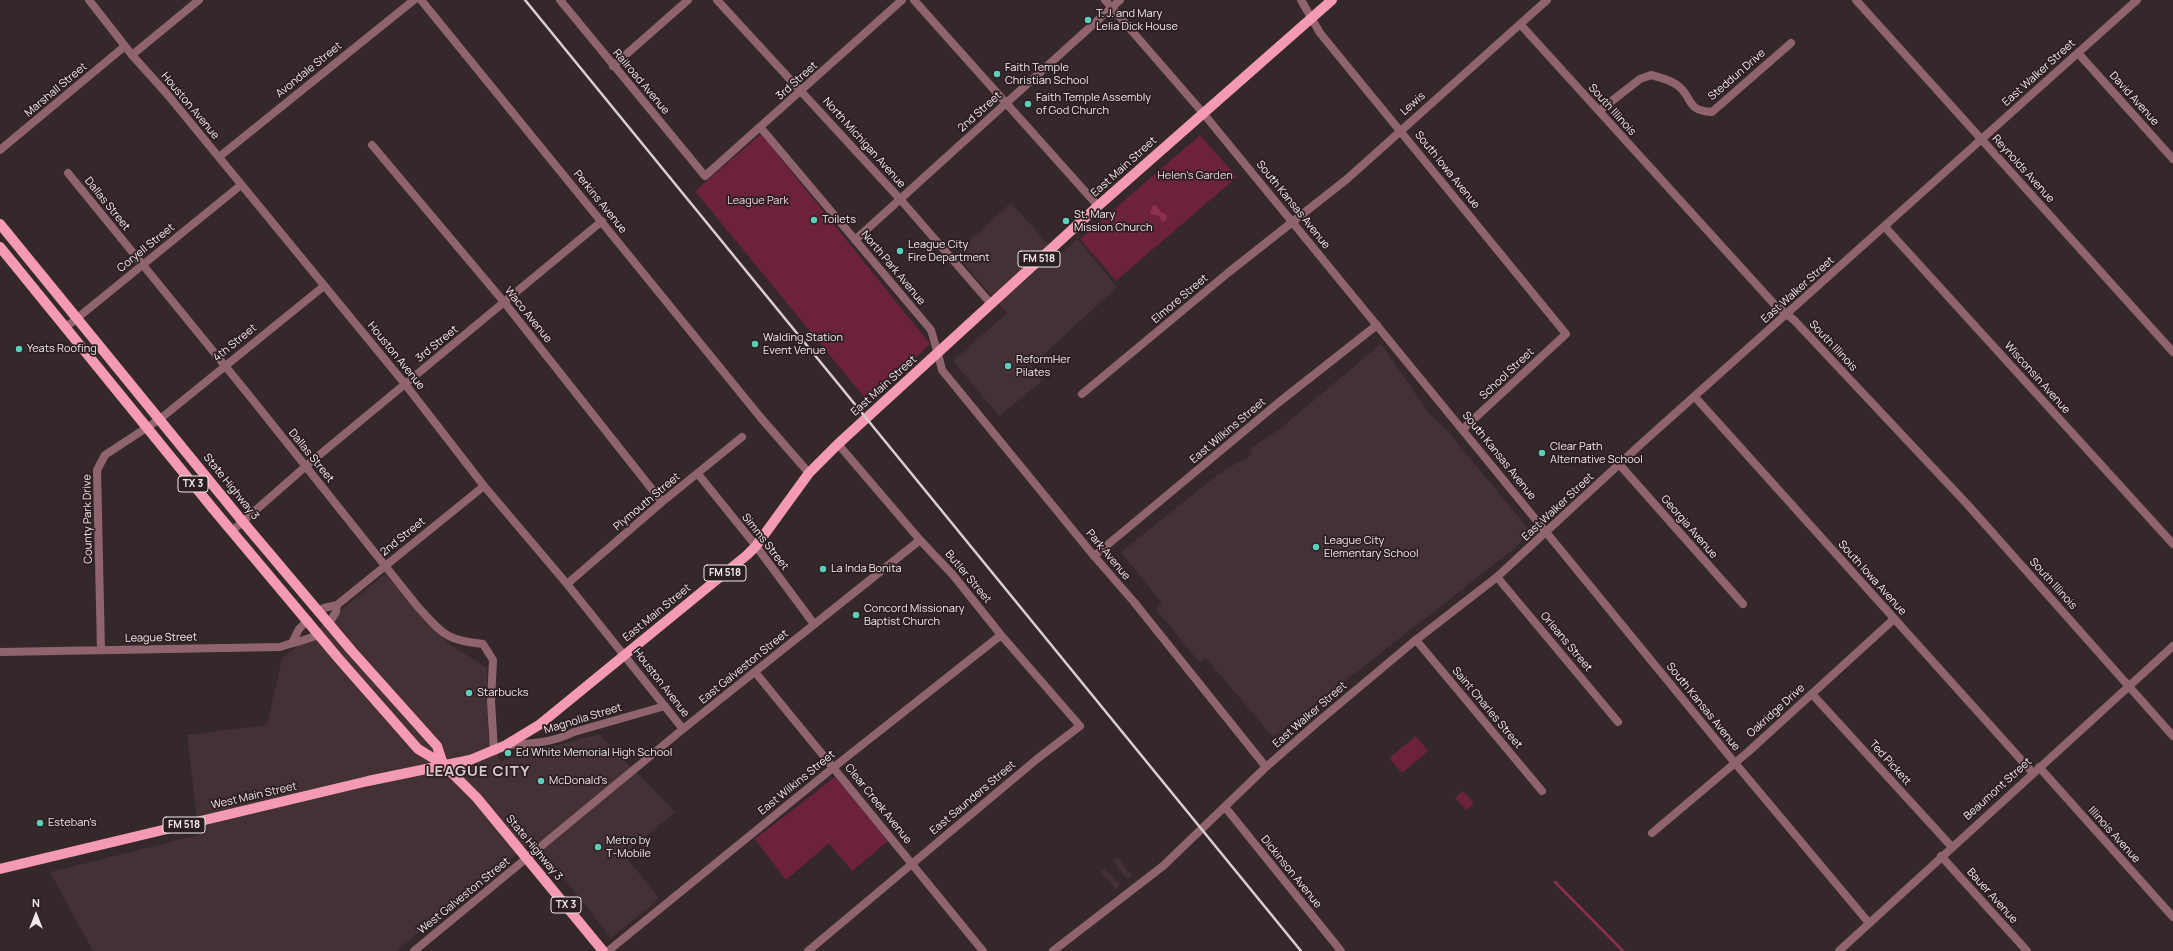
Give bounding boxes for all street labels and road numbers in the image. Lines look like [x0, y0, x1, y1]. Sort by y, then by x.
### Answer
street label: East Walker Street [2000, 37, 2078, 109]
street label: Avondale Street [273, 39, 345, 101]
street label: Railroad Avenue [610, 47, 672, 117]
street label: Steddun Drive [1706, 47, 1768, 103]
street label: 3rd Street [774, 59, 820, 103]
street label: Marshall Street [22, 60, 90, 120]
street label: David Avenue [2106, 69, 2162, 129]
street label: Houston Avenue [158, 70, 222, 142]
street label: South Illinois [1585, 82, 1639, 138]
street label: 2nd Street [956, 89, 1004, 135]
street label: Lewis [1398, 90, 1428, 118]
street label: North Michigan Avenue [820, 95, 908, 191]
street label: South Iowa Avenue [1412, 129, 1482, 211]
street label: Reynolds Avenue [1989, 132, 2057, 206]
street label: East Main Street [1088, 134, 1160, 200]
street label: South Kansas Avenue [1253, 158, 1333, 252]
street label: Perkins Avenue [571, 168, 629, 236]
street label: Dallas Street [81, 175, 133, 233]
street label: Coryell Street [115, 221, 177, 275]
street label: North Park Avenue [858, 228, 928, 308]
road number: FM 518 [1018, 251, 1060, 267]
street label: East Walker Street [1759, 254, 1837, 326]
street label: Elmore Street [1149, 272, 1211, 326]
street label: Waco Avenue [501, 284, 555, 346]
street label: South Illinois [1806, 318, 1860, 374]
street label: Houston Avenue [365, 319, 427, 393]
street label: 4th Street [211, 322, 259, 364]
street label: 3rd Street [413, 323, 461, 365]
street label: Wisconsin Avenue [2001, 339, 2073, 417]
street label: School Street [1477, 345, 1537, 403]
street label: East Main Street [848, 353, 920, 419]
street label: East Wilkins Street [1187, 395, 1269, 467]
street label: South Kansas Avenue [1459, 409, 1539, 503]
street label: Dallas Street [285, 427, 337, 485]
street label: State Highway 3 [200, 451, 262, 523]
street label: Plymouth Street [611, 470, 683, 534]
street label: East Walker Street [1519, 470, 1597, 544]
street label: County Park Drive [81, 474, 95, 564]
road number: TX 3 [178, 476, 208, 492]
street label: Georgia Avenue [1658, 493, 1720, 561]
street label: Simms Street [739, 511, 791, 573]
street label: 2nd Street [378, 515, 428, 559]
street label: Park Avenue [1083, 527, 1133, 583]
street label: South Iowa Avenue [1835, 538, 1909, 618]
street label: Butler Street [942, 548, 994, 606]
street label: South Illinois [2026, 556, 2080, 612]
road number: FM 518 [704, 565, 746, 581]
street label: East Main Street [620, 582, 694, 644]
street label: Orleans Street [1537, 610, 1595, 674]
street label: East Galveston Street [697, 627, 791, 707]
street label: League Street [125, 631, 197, 645]
street label: Houston Avenue [630, 646, 692, 720]
street label: South Kansas Avenue [1663, 660, 1743, 754]
street label: Saint Charles Street [1449, 665, 1525, 751]
street label: East Walker Street [1270, 679, 1350, 751]
street label: Oakridge Drive [1744, 682, 1808, 740]
street label: Magnolia Street [543, 701, 623, 737]
street label: Ted Pickett [1866, 738, 1914, 788]
street label: East Wilkins Street [756, 748, 838, 818]
street label: Beaumont Street [1961, 755, 2035, 823]
street label: East Saunders Street [928, 758, 1018, 838]
street label: Clear Creek Avenue [842, 761, 914, 847]
street label: West Main Street [210, 780, 298, 812]
street label: Illinois Avenue [2085, 804, 2143, 866]
street label: State Highway 3 [503, 813, 565, 883]
road number: FM 518 [163, 817, 205, 833]
street label: Dickinson Avenue [1258, 833, 1324, 911]
street label: West Galveston Street [415, 855, 513, 937]
street label: Bauer Avenue [1964, 866, 2020, 926]
road number: TX 3 [551, 897, 581, 913]

